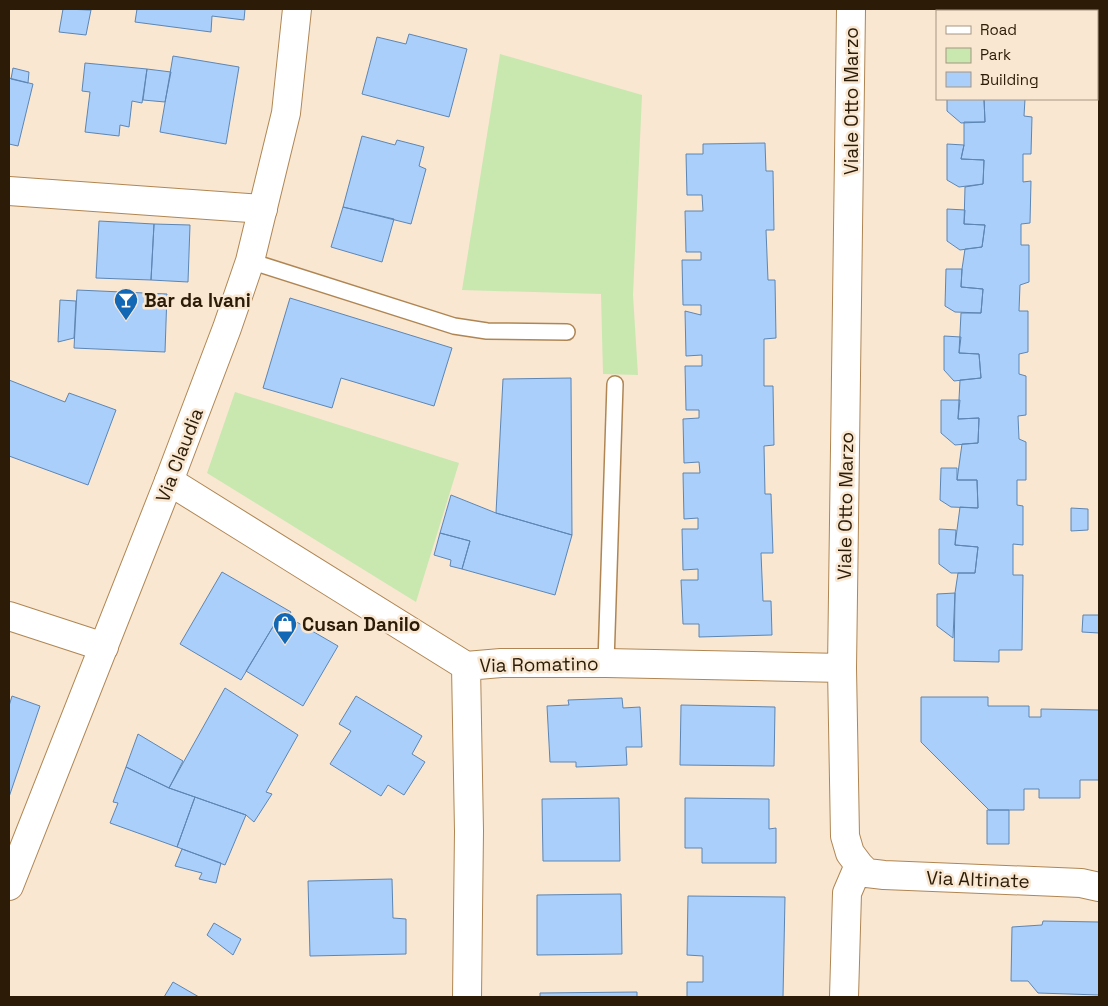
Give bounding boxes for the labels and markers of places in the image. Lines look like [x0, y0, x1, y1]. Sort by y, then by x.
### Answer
bar icon: Bar da Ivani [113, 287, 139, 321]
place label: Bar da Ivani [144, 288, 251, 313]
shop icon: Cusan Danilo [272, 611, 298, 645]
place label: Cusan Danilo [302, 612, 420, 637]

